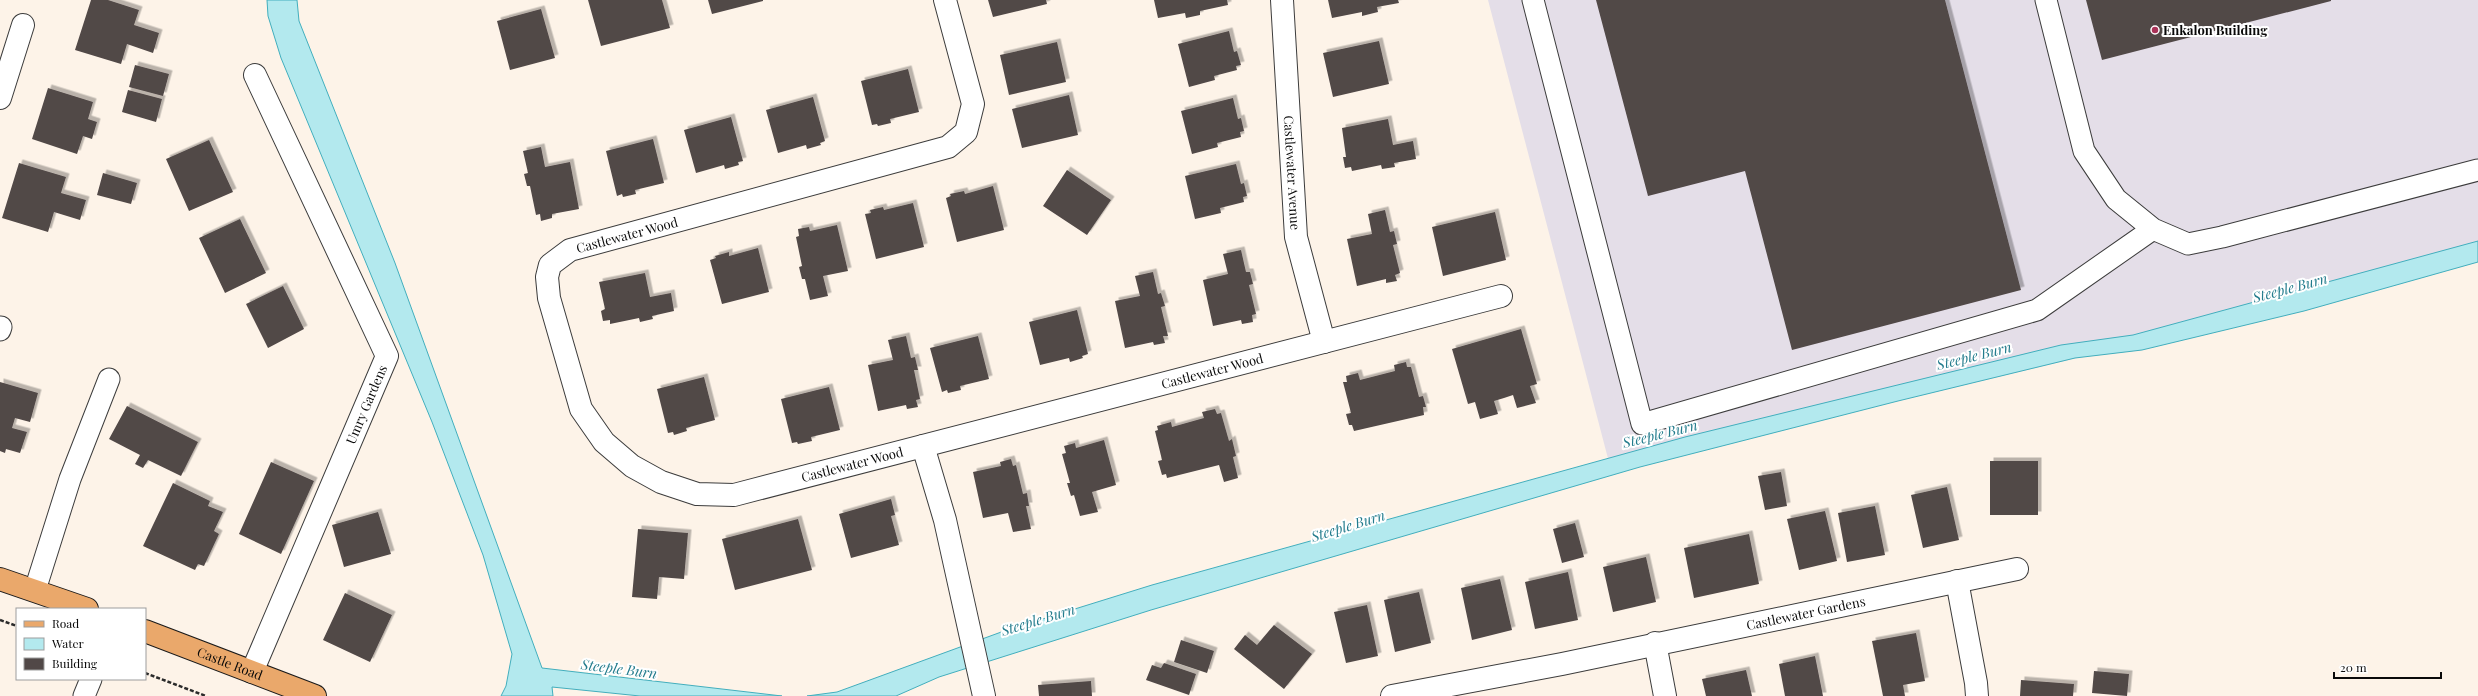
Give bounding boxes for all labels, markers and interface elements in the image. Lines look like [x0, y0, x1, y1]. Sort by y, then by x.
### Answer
place label: Enkalon Building [2163, 21, 2268, 38]
marker: Enkalon Building [2150, 25, 2160, 35]
street label: Castlewater Avenue [1281, 115, 1305, 231]
street label: Castlewater Wood [574, 213, 680, 256]
water label: Steeple Burn [2250, 268, 2329, 307]
water label: Steeple Burn [1934, 337, 2013, 374]
street label: Castlewater Wood [1159, 349, 1265, 392]
street label: Umry Gardens [341, 362, 390, 446]
water label: Steeple Burn [1620, 415, 1699, 452]
street label: Castlewater Wood [799, 442, 905, 485]
water label: Steeple Burn [1308, 505, 1387, 546]
street label: Castlewater Gardens [1745, 592, 1867, 633]
water label: Steeple Burn [998, 599, 1077, 640]
legend [16, 608, 146, 680]
text: Road [52, 615, 79, 631]
text: Water [51, 635, 85, 651]
street label: Castle Road [195, 643, 266, 683]
water label: Steeple Burn [579, 654, 658, 683]
scale bar [2334, 654, 2441, 680]
text: Building [52, 655, 98, 671]
text: 20 m [2340, 659, 2367, 675]

